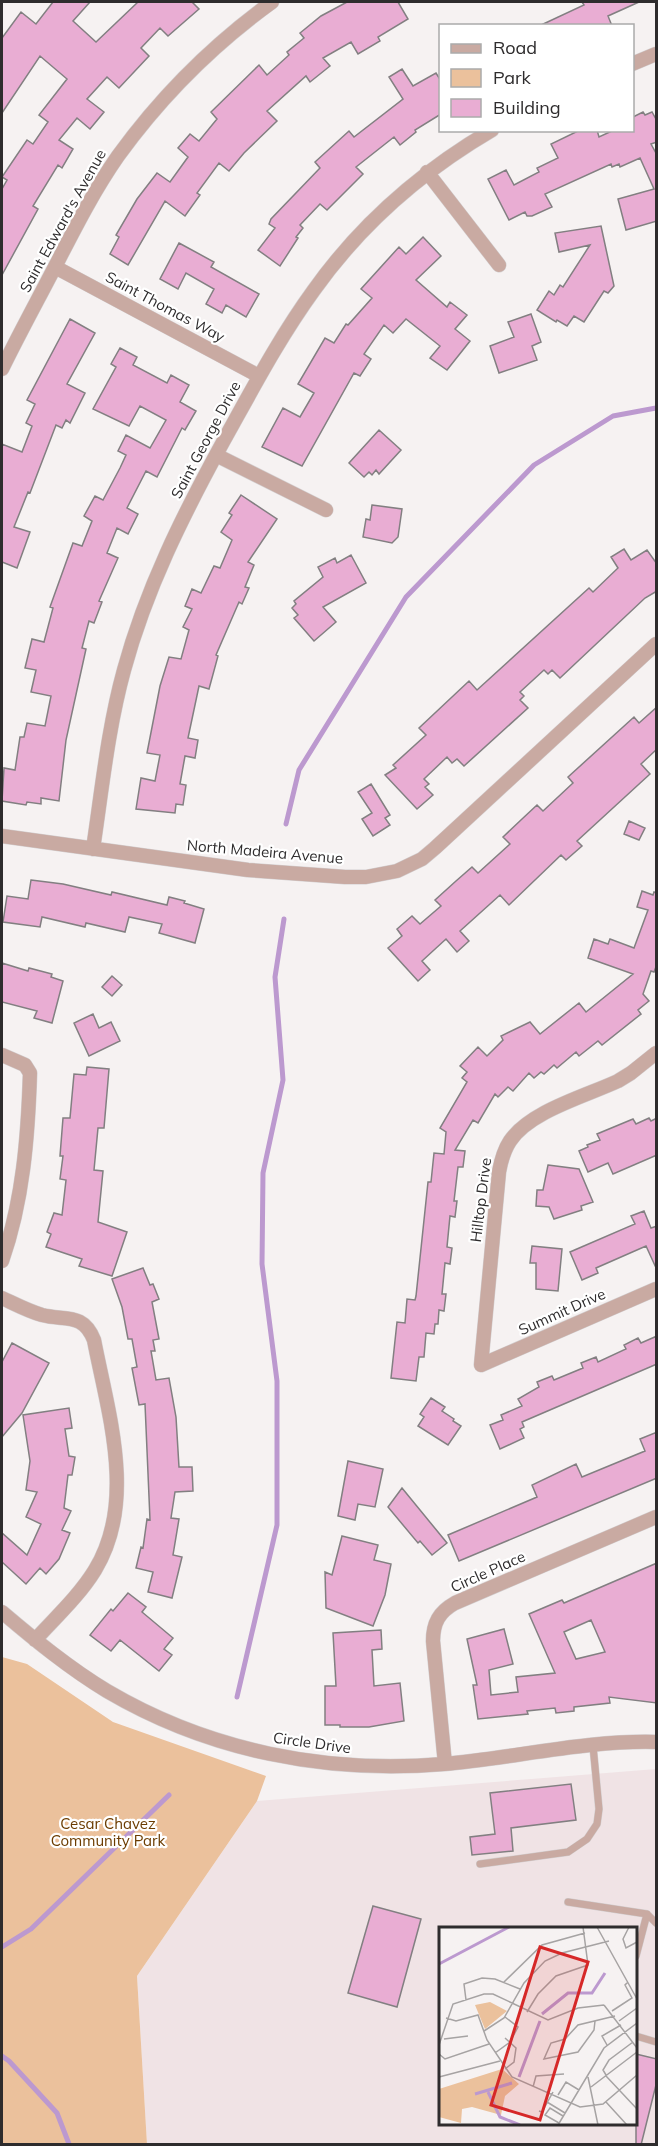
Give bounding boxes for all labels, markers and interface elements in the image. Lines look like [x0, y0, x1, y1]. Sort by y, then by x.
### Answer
legend [439, 24, 634, 132]
text: Road [493, 36, 537, 59]
text: Park [493, 66, 532, 89]
text: Building [493, 96, 561, 119]
street label: Saint Edward's Avenue [15, 146, 110, 296]
street label: Saint Thomas Way [102, 267, 228, 346]
street label: Saint George Drive [167, 378, 245, 502]
street label: North Madeira Avenue [186, 835, 344, 868]
street label: Hilltop Drive [466, 1157, 495, 1243]
street label: Summit Drive [515, 1284, 608, 1339]
street label: Circle Place [447, 1547, 528, 1596]
street label: Circle Drive [272, 1728, 352, 1757]
park label: Cesar Chavez Community Park [51, 1814, 165, 1850]
inset map [439, 1927, 637, 2125]

